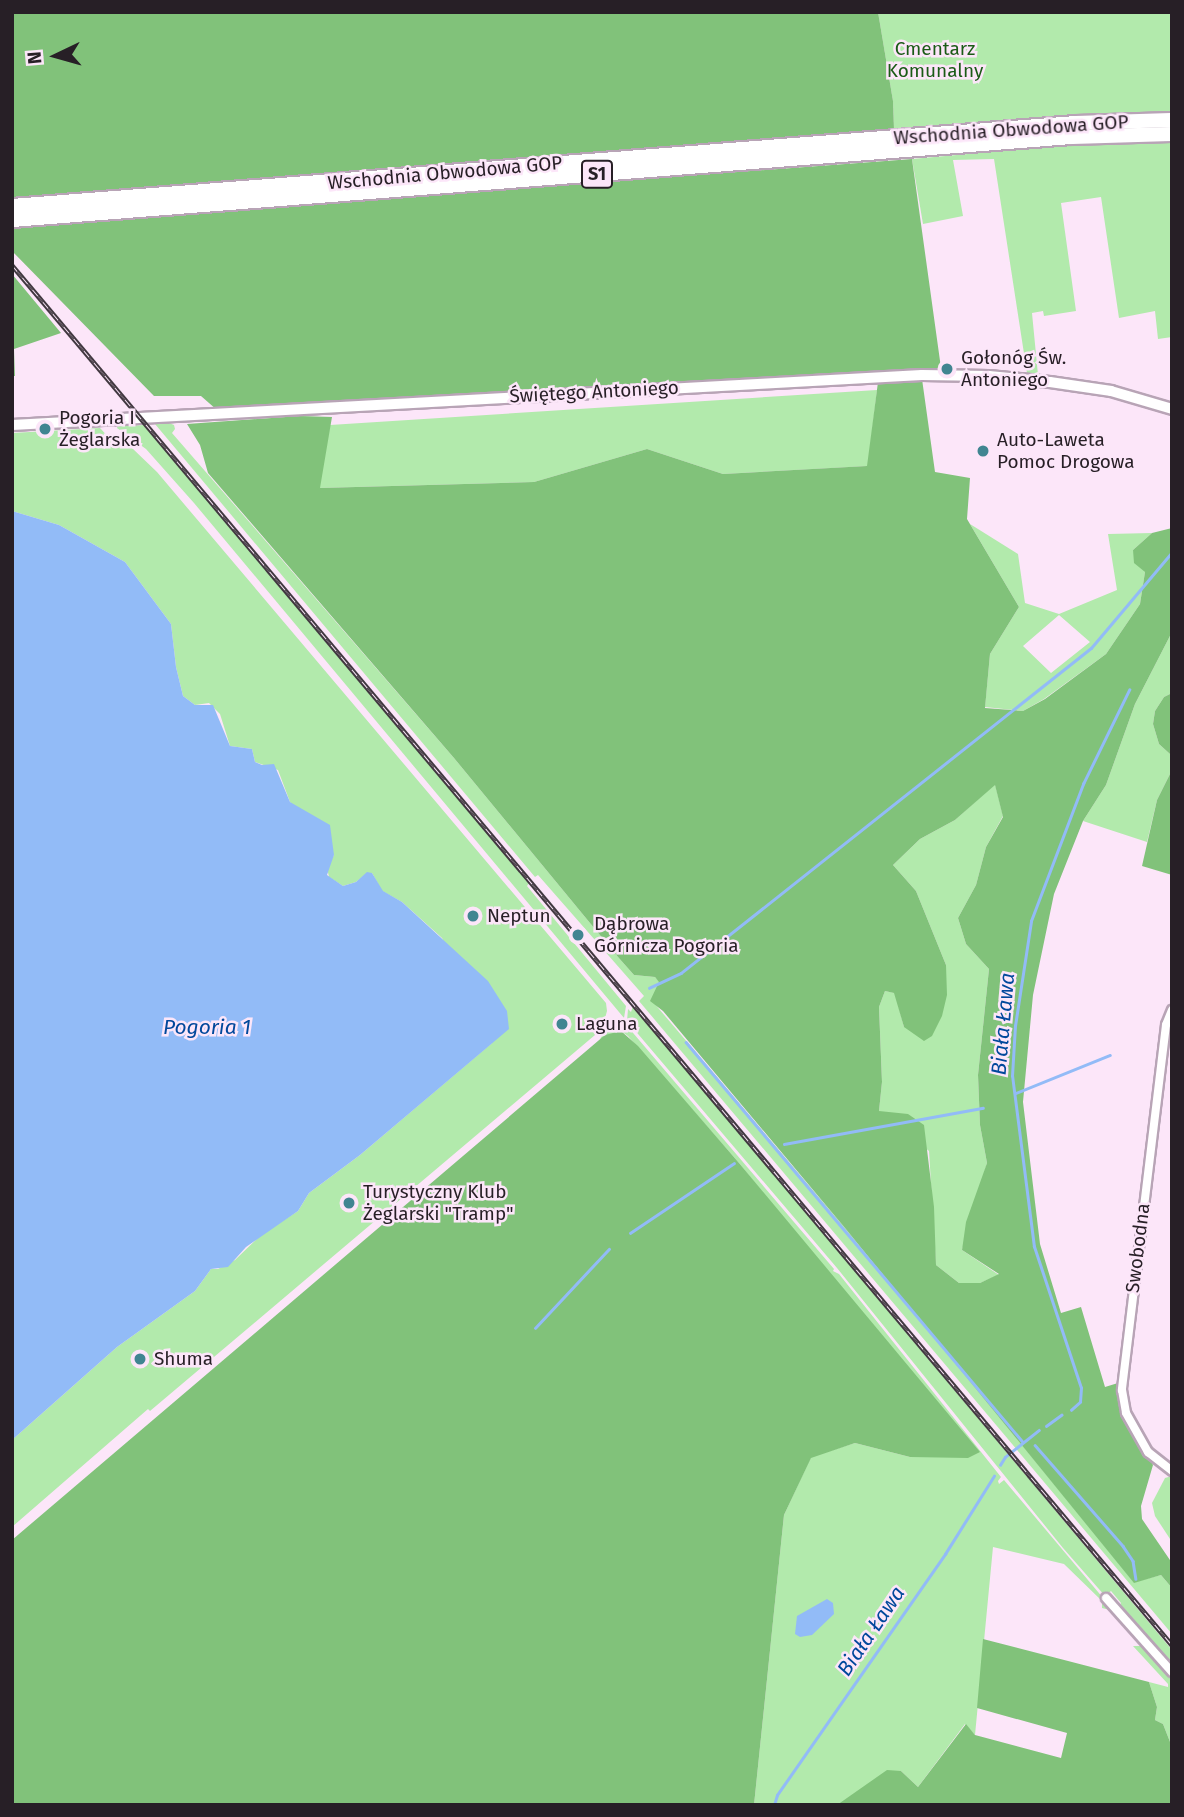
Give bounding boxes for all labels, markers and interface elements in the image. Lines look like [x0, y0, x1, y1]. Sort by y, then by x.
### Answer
north arrow [21, 21, 91, 91]
park label: Cmentarz Komunalny [887, 38, 983, 82]
text: N [23, 51, 47, 65]
street label: Wschodnia Obwodowa GOP [893, 110, 1129, 150]
street label: Wschodnia Obwodowa GOP [327, 151, 563, 195]
road number: S1 [580, 160, 614, 188]
place label: Gołonóg Św. Antoniego [961, 347, 1066, 391]
marker: Gołonóg Św. Antoniego [939, 361, 955, 377]
street label: Świętego Antoniego [509, 376, 679, 408]
place label: Pogoria I Żeglarska [59, 407, 140, 451]
marker: Pogoria I Żeglarska [37, 421, 53, 437]
place label: Auto-Laweta Pomoc Drogowa [997, 429, 1135, 473]
marker: Auto-Laweta Pomoc Drogowa [975, 443, 991, 459]
place label: Neptun [487, 905, 551, 927]
marker: Neptun [465, 908, 481, 924]
place label: Dąbrowa Górnicza Pogoria [594, 913, 739, 957]
marker: Dąbrowa Górnicza Pogoria [568, 925, 588, 945]
water label: Biała Ława [986, 972, 1020, 1076]
place label: Laguna [576, 1013, 638, 1035]
water label: Pogoria 1 [163, 1014, 251, 1040]
marker: Laguna [554, 1016, 570, 1032]
place label: Turystyczny Klub Żeglarski "Tramp" [363, 1181, 514, 1225]
marker: Turystyczny Klub Żeglarski "Tramp" [341, 1195, 357, 1211]
street label: Swobodna [1121, 1202, 1155, 1294]
place label: Shuma [154, 1348, 213, 1370]
marker: Shuma [132, 1351, 148, 1367]
water label: Biała Ława [832, 1581, 910, 1681]

